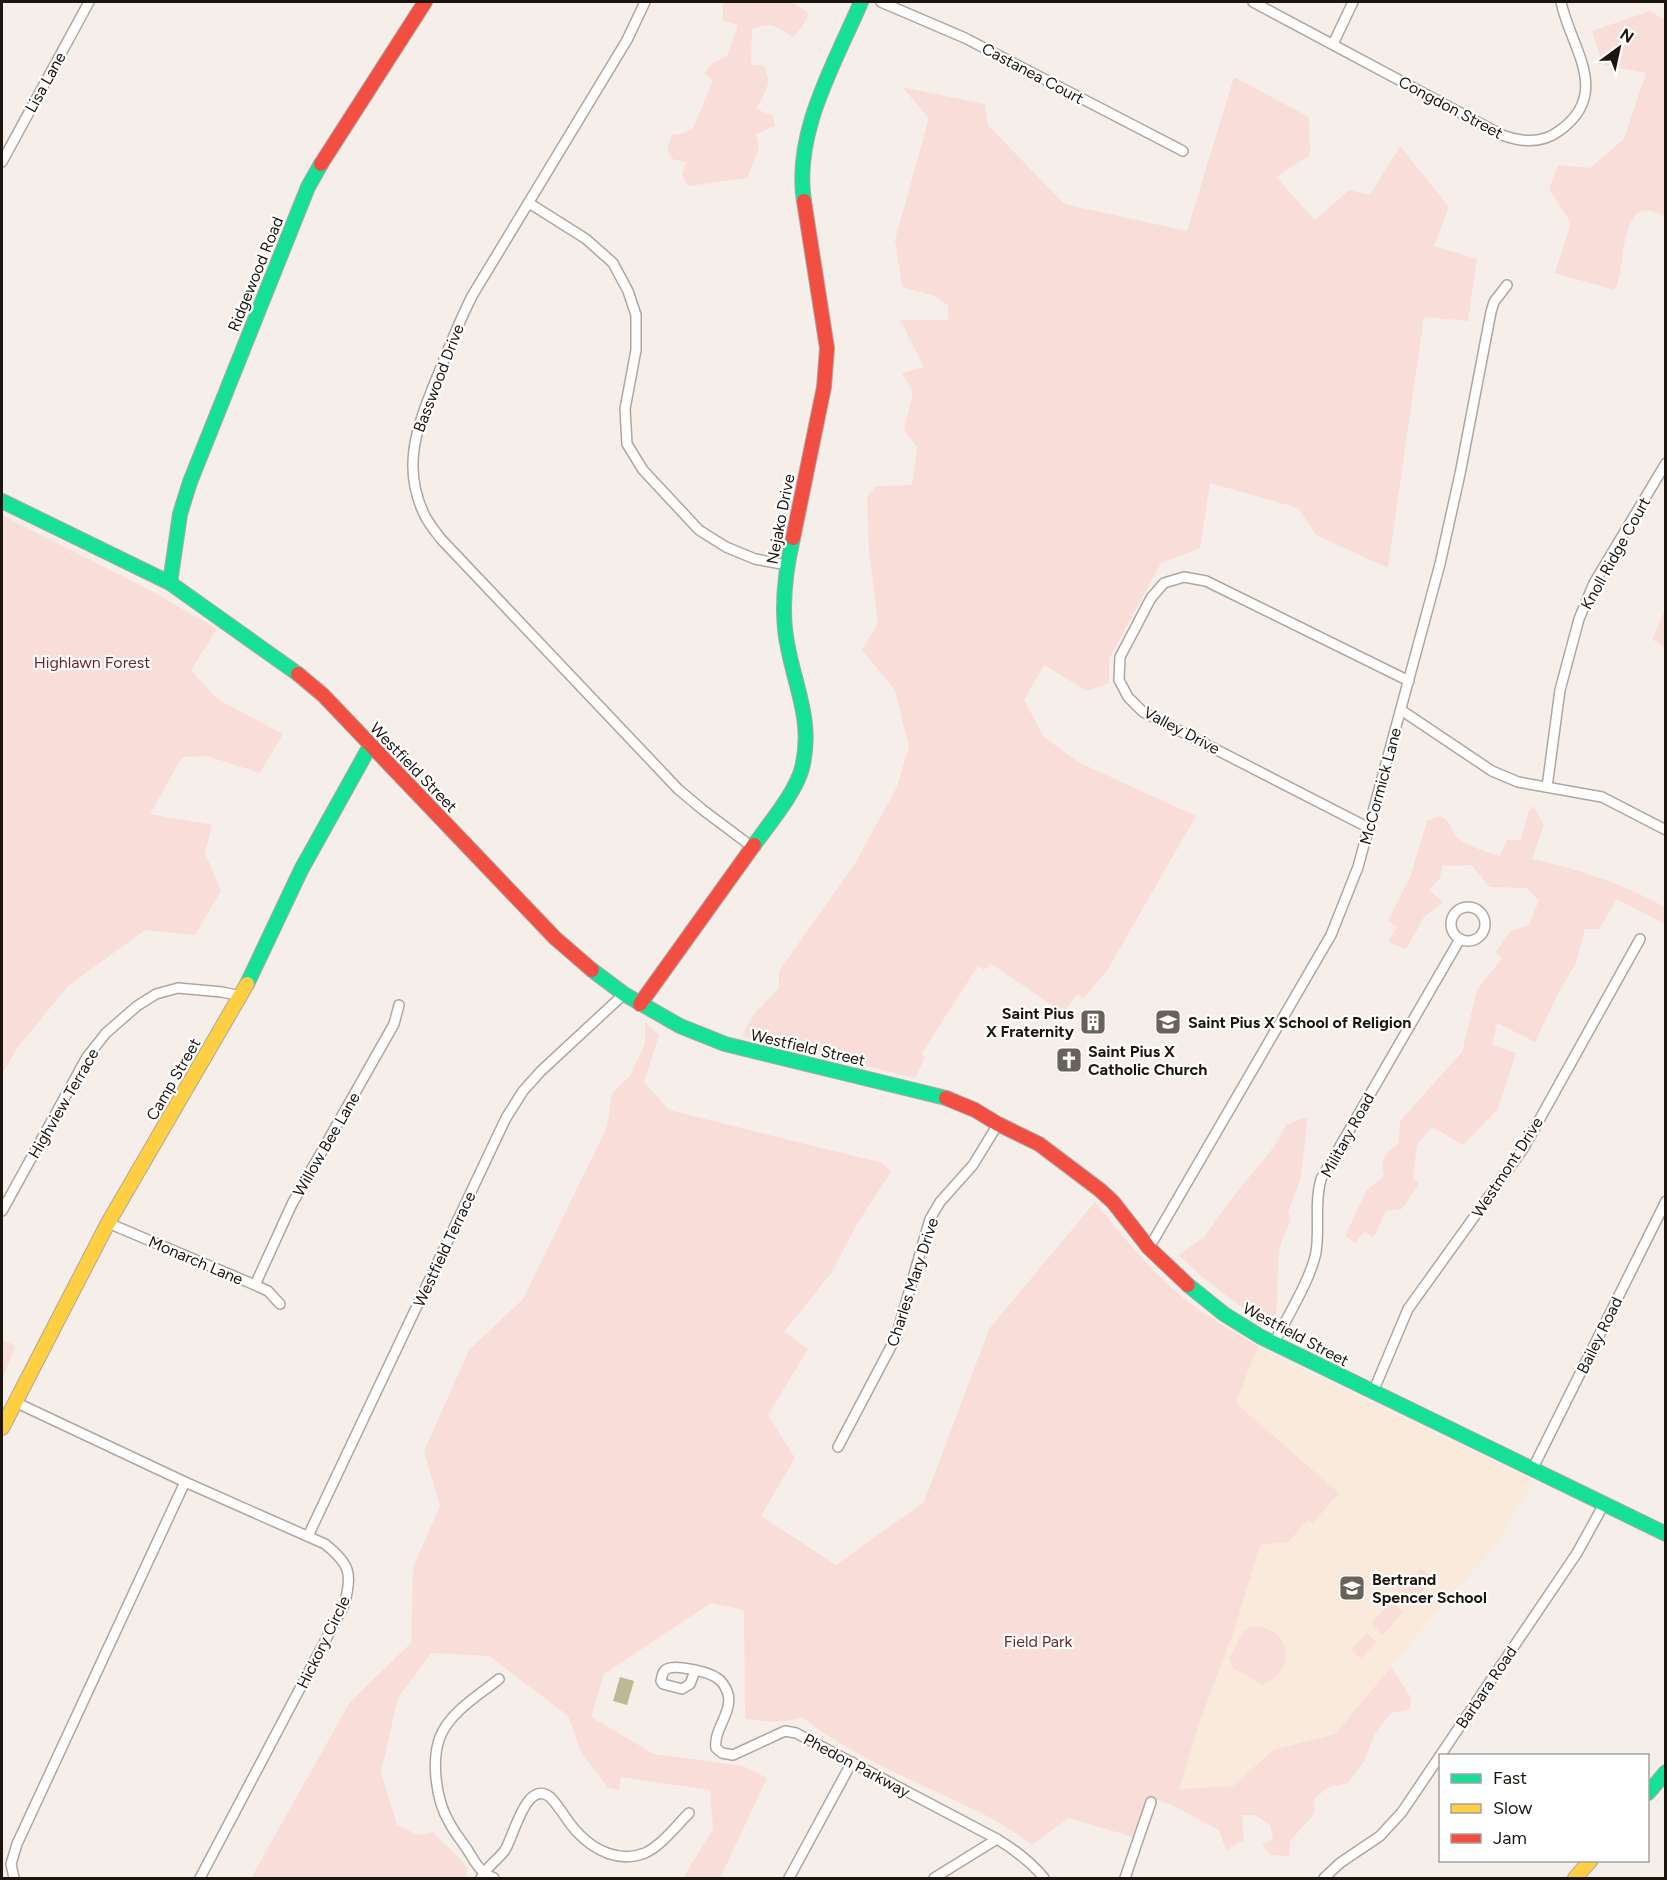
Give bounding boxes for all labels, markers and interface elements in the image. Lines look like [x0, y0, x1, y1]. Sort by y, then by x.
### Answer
north arrow [1589, 18, 1649, 78]
text: N [1617, 25, 1637, 47]
street label: Castanea Court [979, 39, 1087, 108]
street label: Lisa Lane [21, 49, 70, 116]
street label: Congdon Street [1395, 72, 1506, 143]
street label: Ridgewood Road [224, 214, 287, 334]
street label: Basswood Drive [409, 321, 468, 435]
street label: Nejako Drive [762, 472, 799, 566]
street label: Knoll Ridge Court [1577, 494, 1654, 613]
park label: Highlawn Forest [34, 653, 150, 672]
street label: Valley Drive [1140, 702, 1223, 759]
street label: Westfield Street [366, 719, 461, 816]
street label: McCormick Lane [1356, 725, 1405, 847]
place label: Saint Pius X Fraternity [986, 1004, 1075, 1041]
building icon: Saint Pius X Fraternity [1078, 1007, 1108, 1037]
school or university icon: Saint Pius X School of Religion [1153, 1007, 1183, 1037]
place label: Saint Pius X School of Religion [1188, 1013, 1411, 1032]
street label: Westfield Street [749, 1025, 867, 1070]
street label: Camp Street [142, 1035, 205, 1124]
place label: Saint Pius X Catholic Church [1088, 1042, 1207, 1079]
street label: Highview Terrace [24, 1045, 103, 1162]
church icon: Saint Pius X Catholic Church [1054, 1045, 1084, 1075]
street label: Willow Bee Lane [289, 1089, 364, 1200]
street label: Military Road [1317, 1090, 1378, 1181]
street label: Westmont Drive [1468, 1113, 1547, 1221]
street label: Westfield Terrace [409, 1188, 480, 1310]
street label: Charles Mary Drive [883, 1215, 942, 1349]
street label: Monarch Lane [146, 1232, 246, 1289]
street label: Bailey Road [1573, 1294, 1626, 1377]
street label: Westfield Street [1240, 1299, 1352, 1370]
place label: Bertrand Spencer School [1372, 1570, 1487, 1607]
school or university icon: Bertrand Spencer School [1337, 1573, 1367, 1603]
street label: Hickory Circle [293, 1593, 354, 1692]
park label: Field Park [1004, 1632, 1072, 1651]
street label: Barbara Road [1452, 1642, 1521, 1732]
street label: Phedon Parkway [800, 1729, 914, 1802]
legend [1439, 1754, 1649, 1862]
text: Fast [1493, 1767, 1527, 1789]
text: Slow [1493, 1797, 1532, 1819]
text: Jam [1493, 1827, 1527, 1849]

